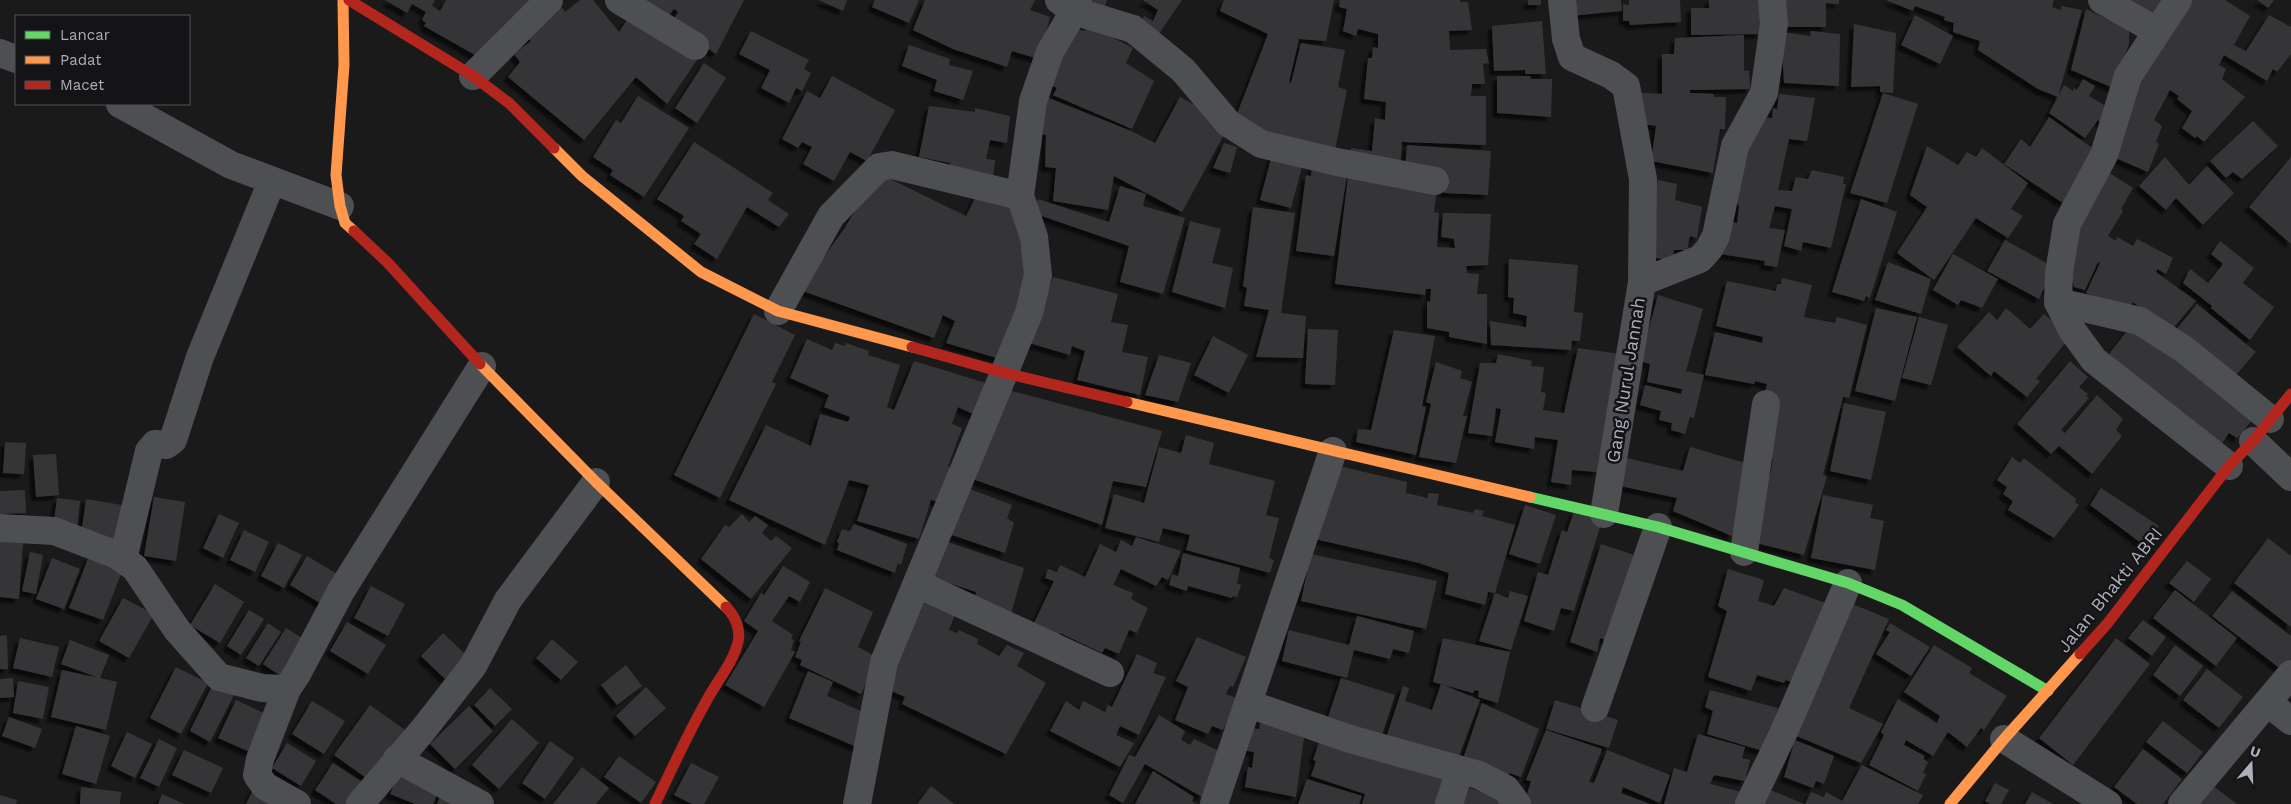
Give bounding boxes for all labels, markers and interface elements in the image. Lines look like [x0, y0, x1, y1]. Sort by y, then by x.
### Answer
legend [15, 15, 190, 105]
text: Lancar [60, 26, 110, 44]
text: Padat [60, 51, 102, 69]
text: Macet [60, 76, 105, 94]
street label: Gang Nurul Jannah [1602, 296, 1649, 464]
street label: Jalan Bhakti ABRI [2053, 523, 2167, 657]
north arrow [2226, 739, 2276, 789]
text: U [2248, 743, 2263, 761]

